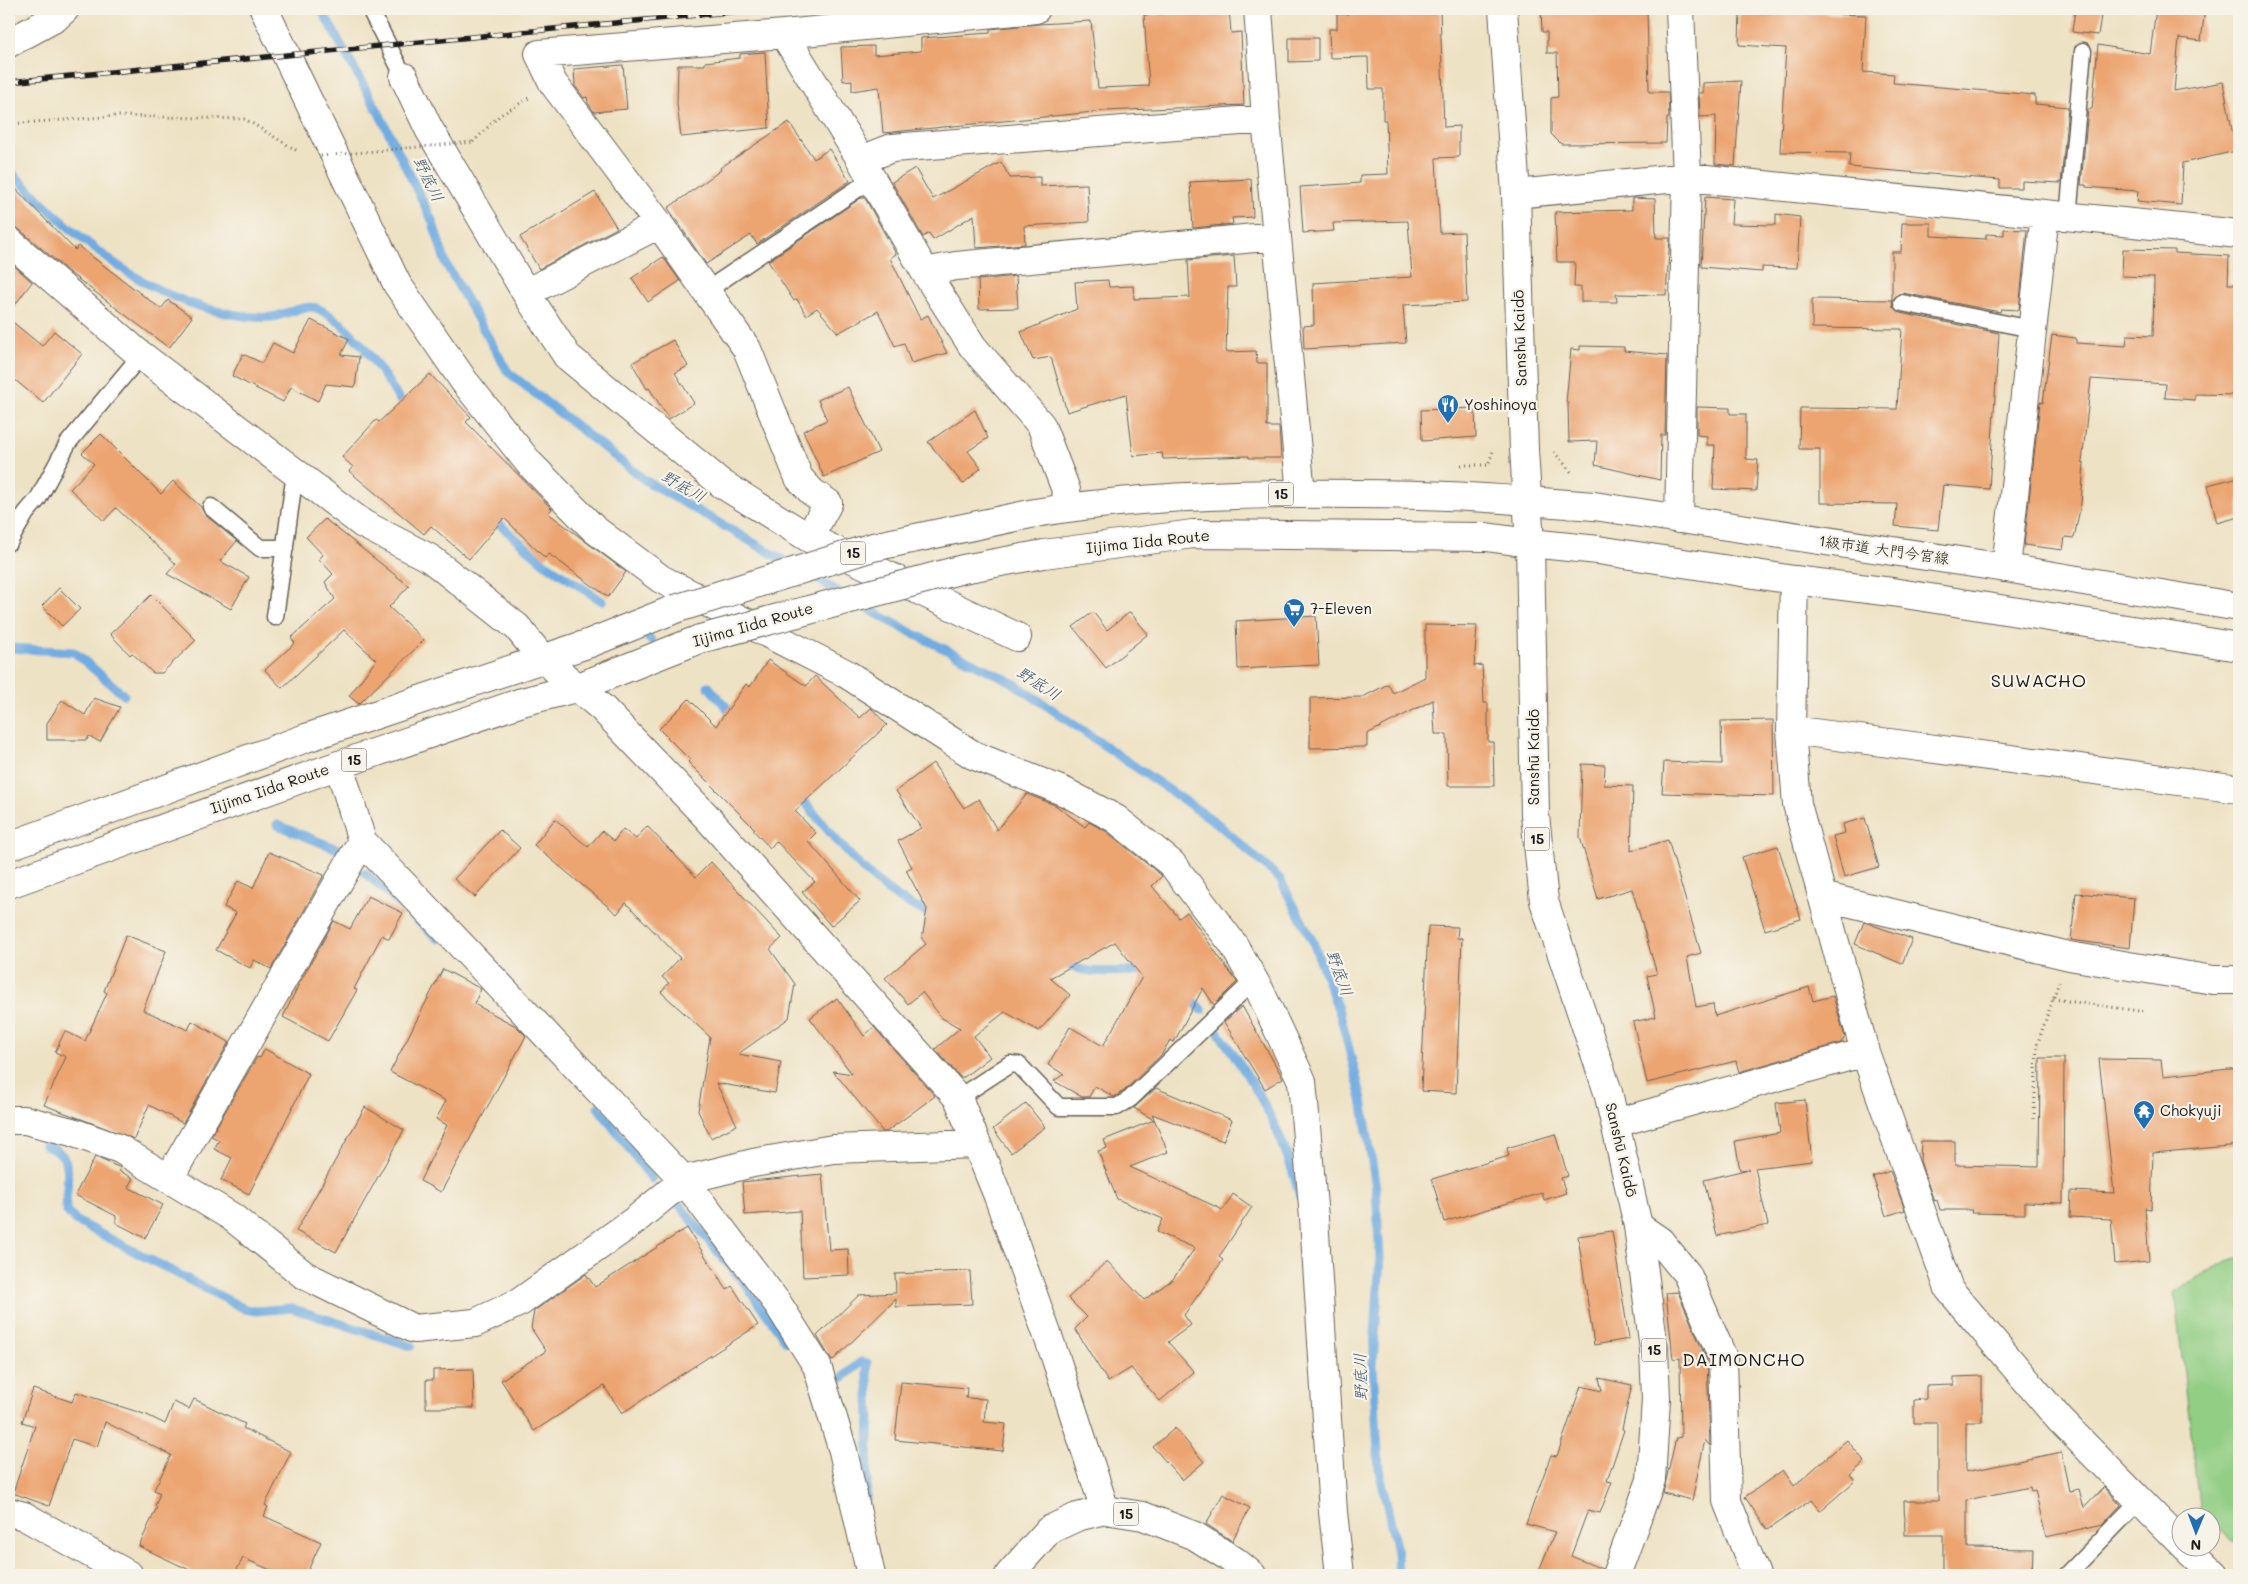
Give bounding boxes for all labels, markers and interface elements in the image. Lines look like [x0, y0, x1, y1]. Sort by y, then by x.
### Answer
water label: 野底川 [409, 153, 449, 205]
street label: Sanshū Kaidō [1507, 289, 1531, 387]
restaurant icon: Yoshinoya [1436, 393, 1460, 424]
place label: Yoshinoya [1464, 394, 1537, 414]
water label: 野底川 [658, 464, 710, 507]
road number: 15 [1268, 482, 1294, 506]
street label: Iijima Iida Route [1085, 525, 1211, 557]
street label: 1級市道 大門今宮線 [1818, 530, 1951, 568]
road number: 15 [840, 542, 866, 564]
street label: Iijima Iida Route [690, 597, 815, 651]
supermarket icon: 7-Eleven [1282, 597, 1306, 628]
place label: 7-Eleven [1310, 598, 1372, 618]
water label: 野底川 [1013, 661, 1065, 704]
district label: SUWACHO [1991, 668, 2087, 692]
street label: Sanshū Kaidō [1523, 709, 1543, 805]
road number: 15 [342, 748, 366, 772]
street label: Iijima Iida Route [208, 758, 332, 818]
road number: 15 [1524, 828, 1550, 851]
water label: 野底川 [1322, 947, 1359, 999]
temple icon: Chokyuji [2132, 1099, 2156, 1130]
place label: Chokyuji [2160, 1100, 2222, 1120]
street label: Sanshū Kaidō [1601, 1101, 1643, 1199]
road number: 15 [1642, 1338, 1666, 1362]
district label: DAIMONCHO [1682, 1347, 1806, 1371]
water label: 野底川 [1349, 1353, 1370, 1401]
road number: 15 [1114, 1502, 1138, 1526]
north arrow [2170, 1506, 2220, 1556]
text: N [2190, 1536, 2201, 1555]

